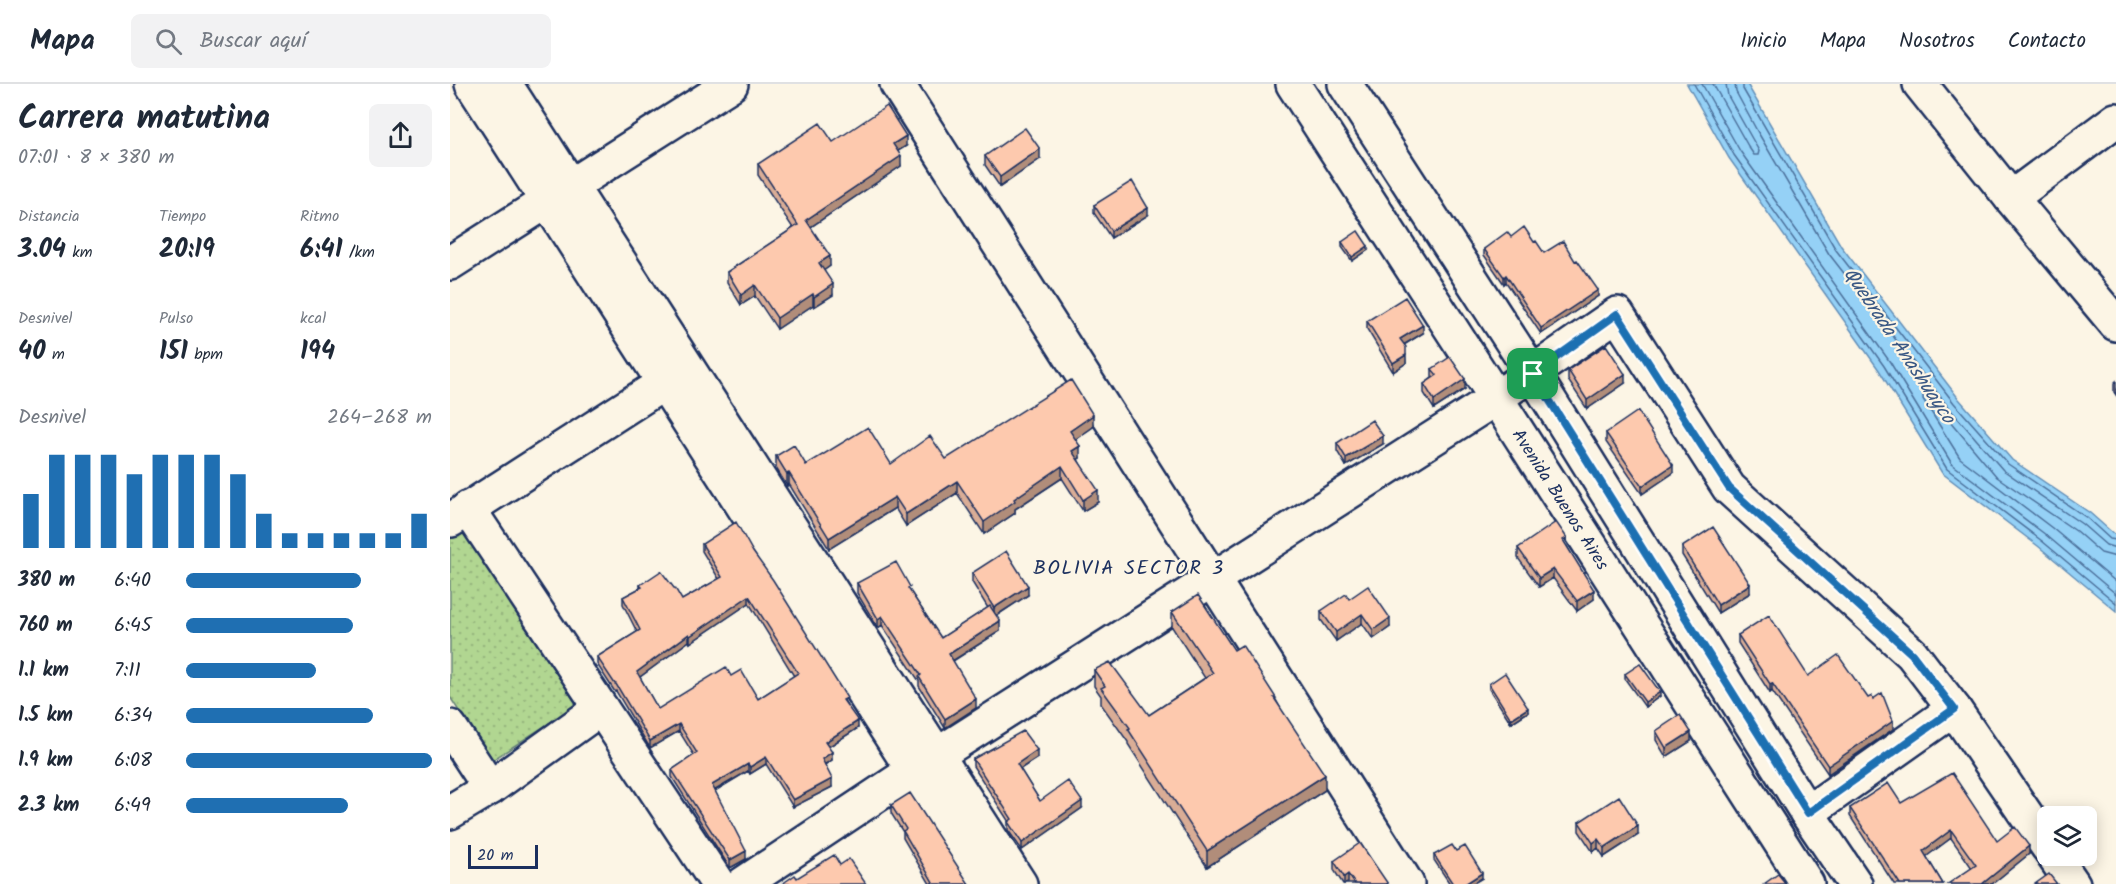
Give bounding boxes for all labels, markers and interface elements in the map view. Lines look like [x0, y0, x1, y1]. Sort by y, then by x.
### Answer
search box [131, 14, 551, 68]
text: Mapa [30, 19, 95, 64]
text: Buscar aquí [200, 24, 307, 59]
icon: search [152, 25, 185, 58]
text: Inicio [1740, 25, 1787, 58]
text: Mapa [1820, 25, 1866, 58]
text: Nosotros [1899, 25, 1975, 58]
text: Contacto [2008, 25, 2086, 58]
text: Carrera matutina [18, 93, 270, 146]
button: share [369, 104, 432, 167]
text: 07:01 · 8 × 380 m [18, 142, 174, 174]
text: Distancia [18, 204, 80, 229]
text: Tiempo [159, 204, 206, 229]
text: Ritmo [300, 204, 339, 229]
text: 3.04 [18, 229, 66, 271]
text: 20:19 [159, 229, 215, 271]
text: 6:41 [300, 229, 343, 271]
text: km [66, 240, 93, 265]
text: /km [343, 240, 375, 265]
water label: Quebrada Anashuayco [1834, 261, 1964, 433]
text: Desnivel [18, 306, 73, 331]
text: Pulso [159, 306, 193, 331]
text: kcal [300, 306, 326, 331]
text: 40 [18, 331, 46, 373]
text: 151 [159, 331, 188, 373]
text: 194 [300, 331, 335, 373]
text: m [46, 342, 65, 367]
text: bpm [188, 342, 223, 367]
pin [1507, 348, 1558, 399]
icon: arrive [1516, 357, 1549, 390]
text: Desnivel [18, 402, 86, 434]
text: 264–268 m [327, 402, 432, 434]
street label: Avenida Buenos Aires [1503, 423, 1616, 577]
district label: BOLIVIA SECTOR 3 [1033, 553, 1225, 585]
text: 380 m [18, 565, 75, 597]
text: 6:40 [114, 565, 151, 597]
text: 760 m [18, 610, 73, 642]
text: 6:45 [114, 610, 152, 642]
text: 1.1 km [18, 655, 69, 687]
text: 7:11 [114, 655, 141, 687]
text: 1.5 km [18, 700, 73, 732]
text: 6:34 [114, 700, 152, 732]
text: 1.9 km [18, 745, 73, 777]
text: 6:08 [114, 745, 152, 777]
text: 2.3 km [18, 790, 79, 822]
text: 6:49 [114, 790, 151, 822]
map controls [2037, 806, 2097, 866]
button: layers [2037, 806, 2097, 866]
scale bar [468, 842, 538, 870]
text: 20 m [477, 843, 513, 868]

